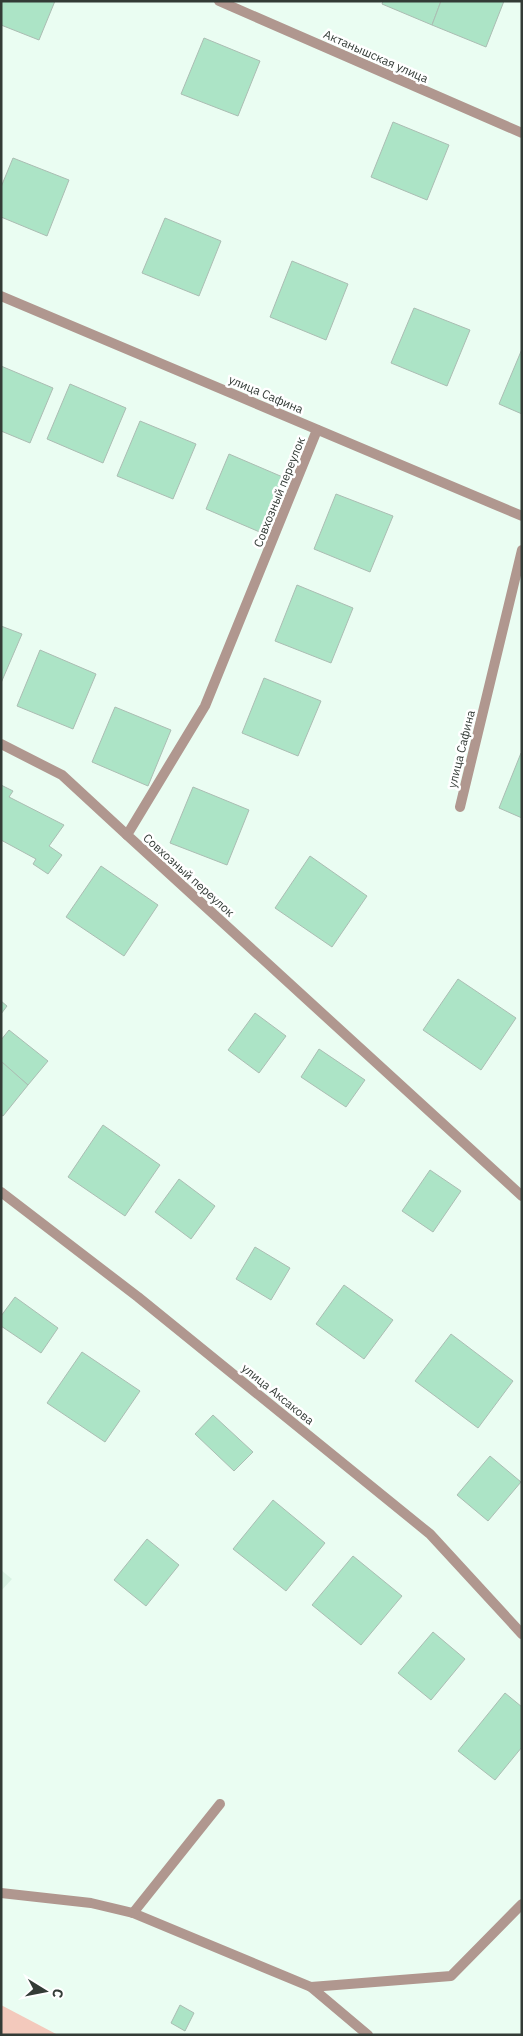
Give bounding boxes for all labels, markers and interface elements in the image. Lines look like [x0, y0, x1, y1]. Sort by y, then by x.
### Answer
street label: Актанышская улица [321, 26, 431, 86]
street label: улица Сафина [227, 372, 306, 417]
street label: Совхозный переулок [250, 434, 308, 549]
street label: улица Сафина [444, 708, 478, 789]
street label: Совхозный переулок [140, 830, 238, 920]
street label: улица Аксакова [239, 1360, 318, 1428]
north arrow [20, 1966, 70, 2016]
text: С [48, 1987, 67, 1999]

